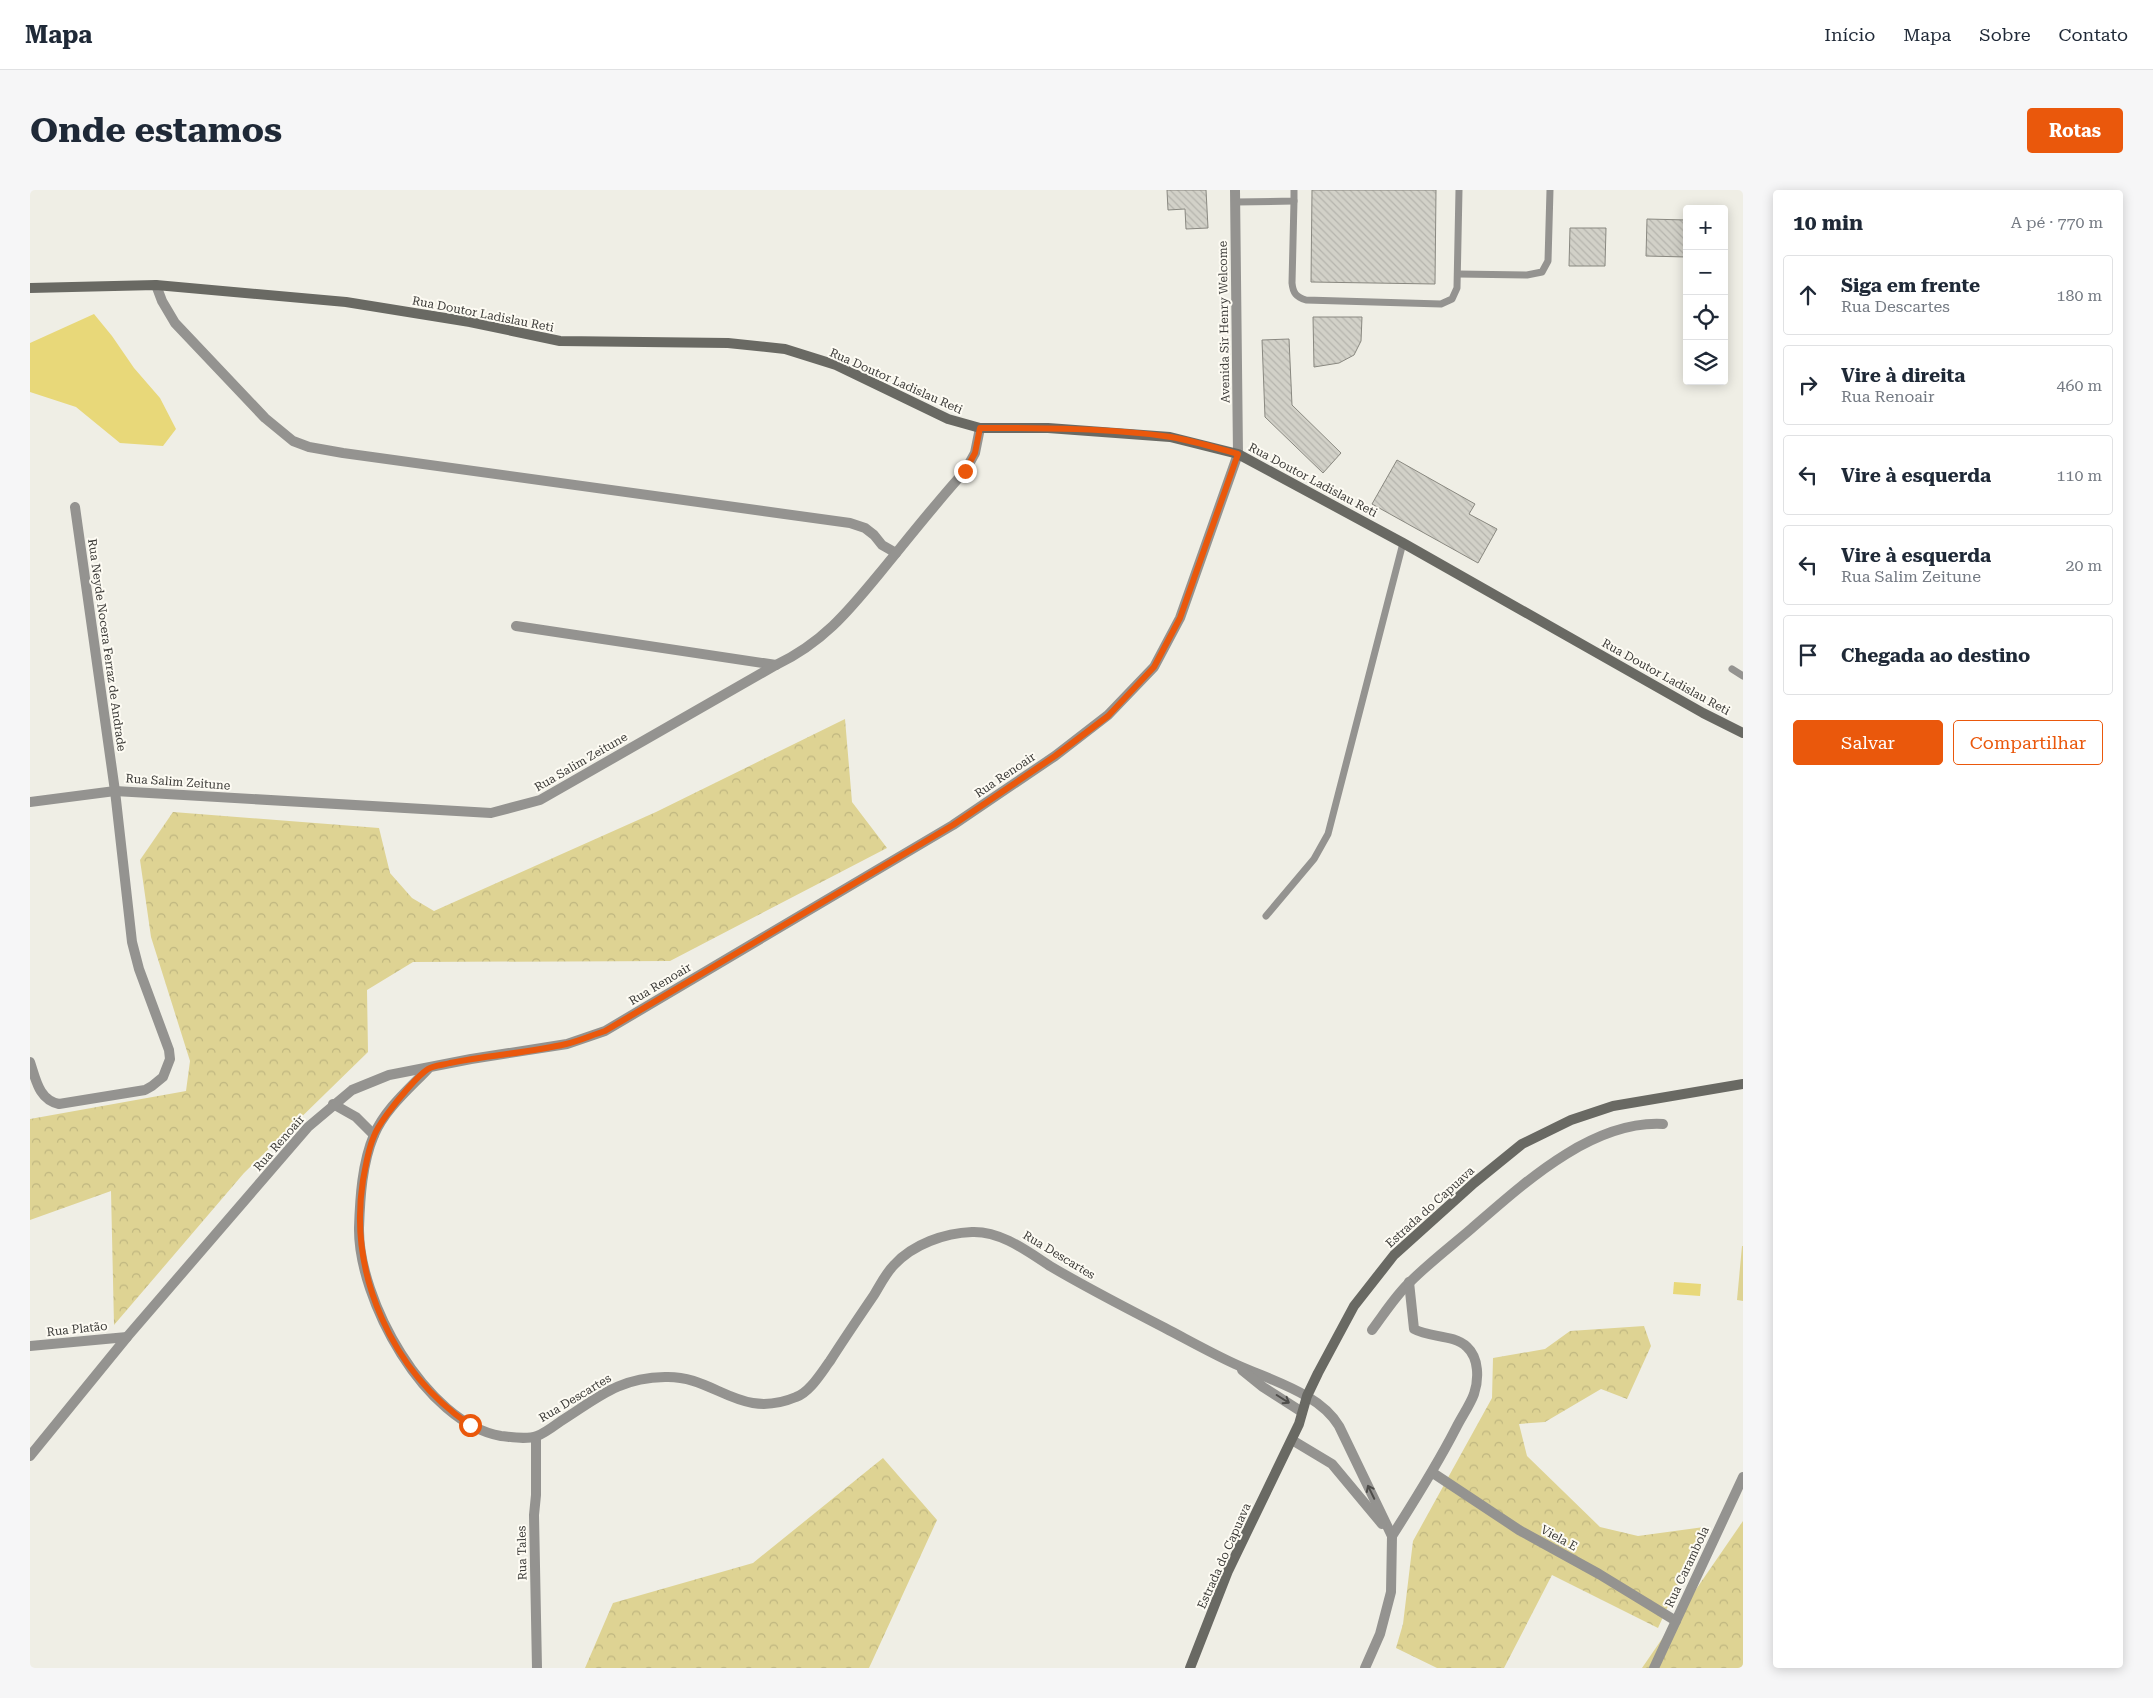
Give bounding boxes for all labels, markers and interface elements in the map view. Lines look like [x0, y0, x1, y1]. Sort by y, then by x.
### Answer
text: Mapa [25, 21, 92, 49]
text: Início [1824, 24, 1875, 45]
text: Mapa [1903, 24, 1951, 45]
text: Sobre [1979, 24, 2031, 45]
text: Contato [2059, 24, 2128, 45]
button: Rotas [2027, 108, 2123, 153]
text: Onde estamos [30, 110, 282, 151]
map controls [1683, 205, 1728, 385]
button: + [1683, 205, 1728, 250]
text: 10 min [1793, 211, 1863, 235]
text: A pé · 770 m [2011, 213, 2103, 232]
street label: Avenida Sir Henry Welcome [1216, 240, 1232, 403]
button: − [1683, 250, 1728, 295]
text: Siga em frente [1841, 274, 1980, 297]
icon: ahead [1794, 281, 1822, 309]
text: 180 m [2056, 286, 2102, 305]
street label: Rua Doutor Ladislau Reti [411, 293, 555, 335]
button: locate [1683, 295, 1728, 340]
text: Rua Descartes [1841, 297, 1950, 316]
button: layers [1683, 340, 1728, 385]
street label: Rua Doutor Ladislau Reti [827, 345, 965, 417]
text: Vire à direita [1841, 364, 1965, 387]
icon: right [1794, 371, 1822, 399]
text: 460 m [2056, 376, 2102, 395]
text: Rua Renoair [1841, 387, 1935, 406]
street label: Rua Doutor Ladislau Reti [1246, 440, 1380, 520]
route end [954, 460, 977, 483]
icon: left [1794, 461, 1822, 489]
text: Vire à esquerda [1841, 464, 1991, 487]
text: 110 m [2056, 466, 2102, 485]
street label: Rua Neyde Nocera Ferraz de Andrade [85, 538, 129, 753]
text: Vire à esquerda [1841, 544, 1991, 567]
icon: left [1794, 551, 1822, 579]
text: 20 m [2065, 556, 2102, 575]
text: Rua Salim Zeitune [1841, 567, 1981, 586]
street label: Rua Doutor Ladislau Reti [1600, 636, 1732, 718]
icon: arrive [1794, 641, 1822, 669]
text: Chegada ao destino [1841, 644, 2030, 667]
button: Salvar [1793, 720, 1943, 765]
button: Compartilhar [1953, 720, 2103, 765]
street label: Rua Salim Zeitune [532, 729, 630, 794]
street label: Rua Renoair [972, 750, 1038, 800]
street label: Rua Salim Zeitune [125, 771, 231, 793]
street label: Rua Renoair [626, 960, 694, 1008]
street label: Rua Renoair [251, 1112, 307, 1174]
street label: Estrada do Capuava [1383, 1163, 1478, 1250]
street label: Rua Descartes [1020, 1228, 1098, 1282]
street label: Rua Platão [46, 1319, 108, 1339]
street label: Rua Descartes [536, 1371, 614, 1425]
one-way arrow [1275, 1395, 1289, 1405]
route start [459, 1414, 482, 1437]
one-way arrow [1366, 1485, 1375, 1500]
street label: Estrada do Capuava [1194, 1500, 1254, 1611]
street label: Viela E [1538, 1522, 1580, 1554]
street label: Rua Carambola [1662, 1524, 1712, 1610]
street label: Rua Tales [515, 1525, 529, 1581]

